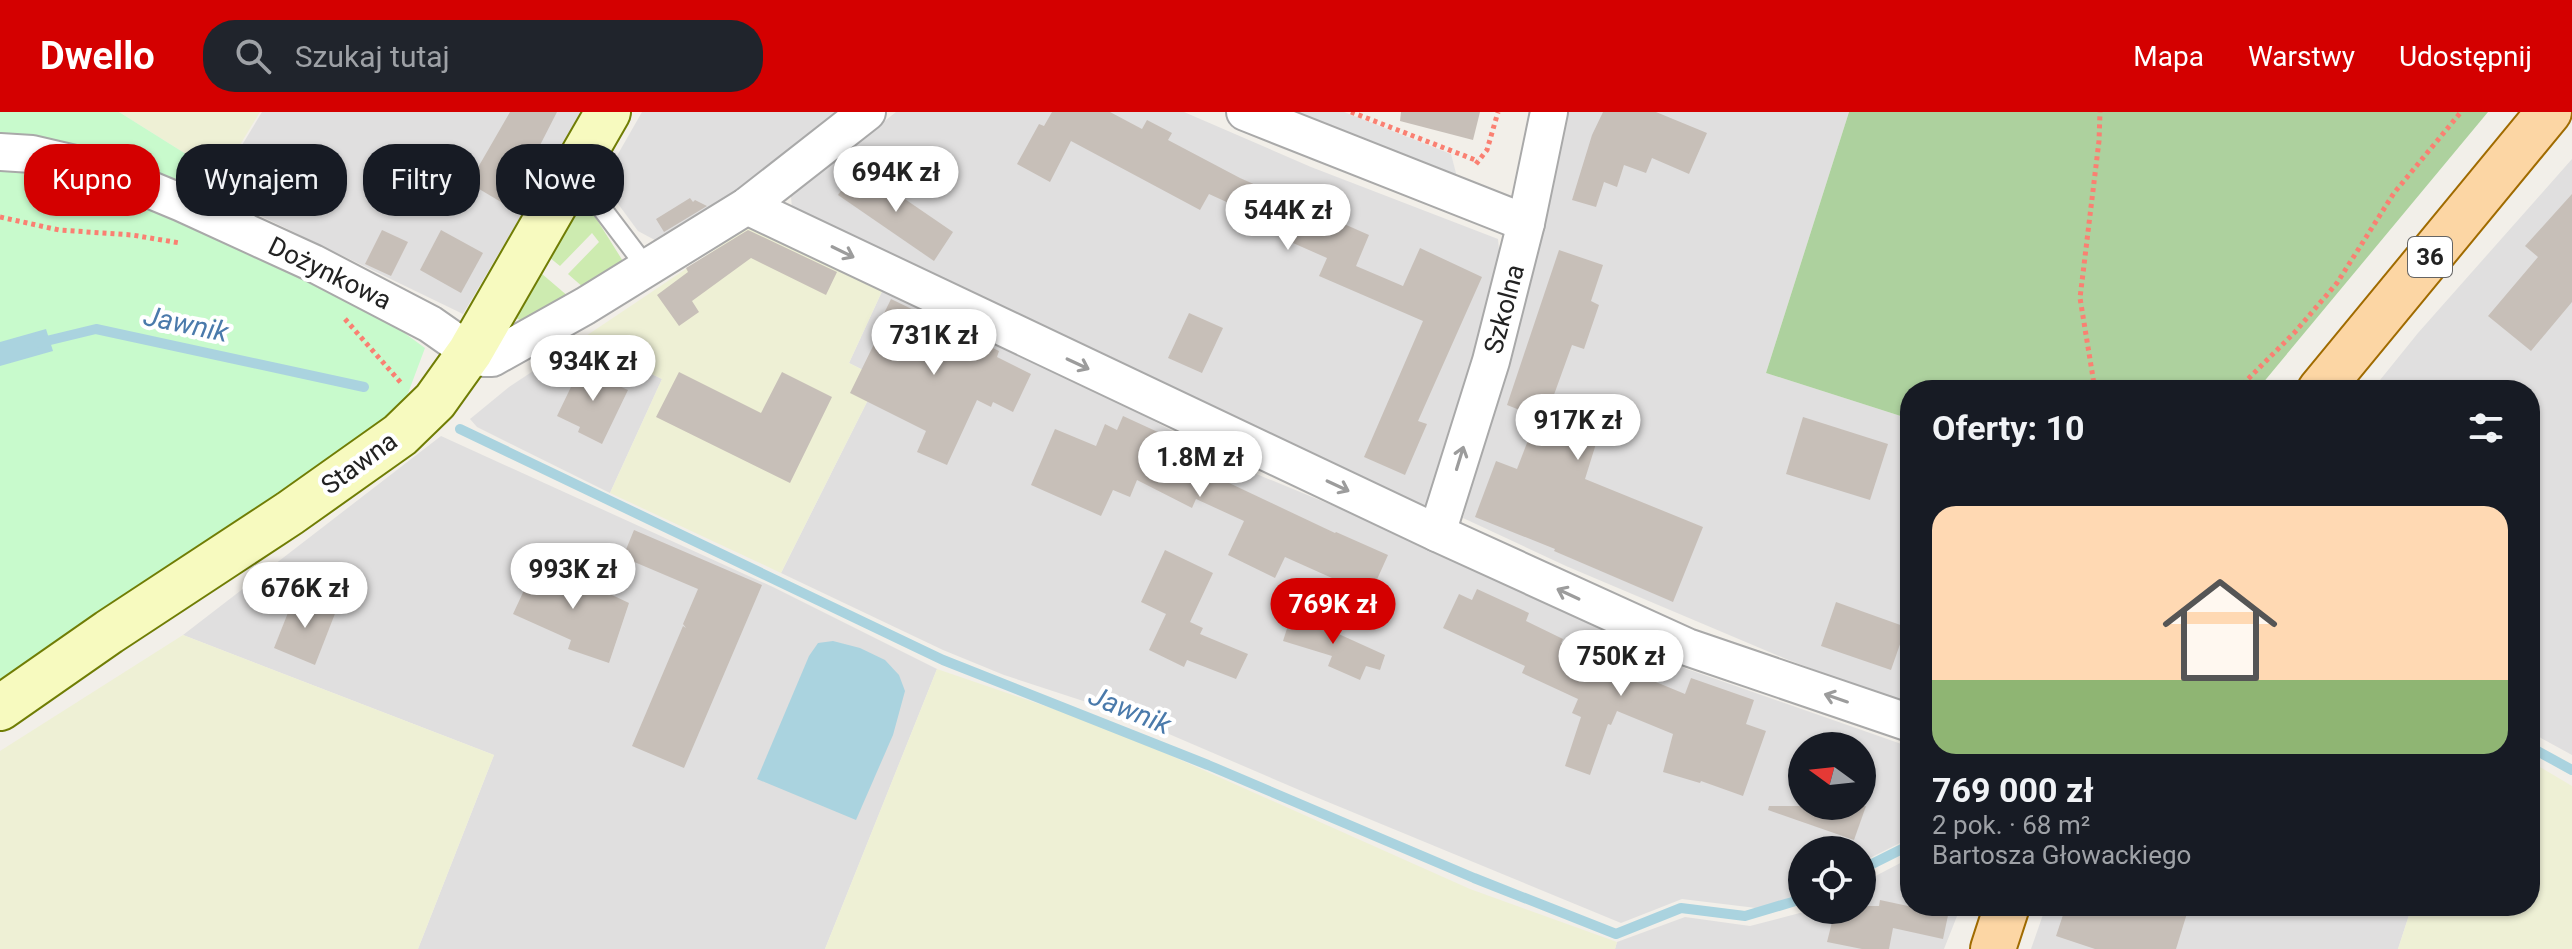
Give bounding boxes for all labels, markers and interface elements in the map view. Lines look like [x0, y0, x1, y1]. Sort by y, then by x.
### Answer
search box [203, 20, 763, 92]
text: Dwello [40, 34, 155, 78]
icon: search [231, 34, 275, 78]
text: Szukaj tutaj [295, 39, 450, 74]
text: Mapa [2133, 40, 2204, 73]
text: Warstwy [2248, 40, 2355, 73]
text: Udostępnij [2399, 40, 2532, 73]
chip: Kupno [24, 144, 160, 216]
chip: Wynajem [176, 144, 347, 216]
chip: Filtry [363, 144, 480, 216]
chip: Nowe [496, 144, 624, 216]
pin: 694K zł [822, 146, 970, 214]
text: 694K zł [852, 157, 940, 187]
pin: 544K zł [1214, 184, 1362, 252]
text: 544K zł [1244, 195, 1332, 225]
street label: Dożynkowa [264, 230, 396, 316]
road number: 36 [2408, 237, 2452, 277]
one-way arrow [831, 245, 855, 260]
street label: Szkolna [1478, 261, 1530, 357]
water label: Jawnik [141, 299, 232, 349]
pin: 731K zł [860, 309, 1008, 377]
text: 731K zł [890, 320, 978, 350]
pin: 934K zł [519, 335, 667, 403]
text: 934K zł [549, 346, 637, 376]
one-way arrow [1065, 357, 1089, 372]
pin: 917K zł [1504, 394, 1652, 462]
text: 917K zł [1534, 405, 1622, 435]
icon: filters [2464, 406, 2508, 450]
text: Oferty: 10 [1932, 408, 2085, 448]
street label: Stawna [315, 426, 403, 500]
pin: 1.8M zł [1126, 431, 1274, 499]
text: 1.8M zł [1156, 442, 1244, 472]
one-way arrow [1453, 446, 1468, 472]
one-way arrow [1326, 479, 1350, 494]
pin: 993K zł [499, 543, 647, 611]
text: 993K zł [529, 554, 617, 584]
icon: home [2148, 558, 2292, 702]
pin: 676K zł [231, 562, 379, 630]
text: 676K zł [261, 573, 349, 603]
pin: 769K zł [1259, 578, 1407, 646]
one-way arrow [1556, 585, 1581, 600]
text: 769K zł [1289, 589, 1377, 619]
pin: 750K zł [1547, 630, 1695, 698]
text: 750K zł [1577, 641, 1665, 671]
water label: Jawnik [1084, 679, 1177, 742]
one-way arrow [1824, 689, 1849, 704]
north arrow [1788, 732, 1876, 820]
map controls [1788, 732, 1876, 924]
text: 769 000 zł [1932, 770, 2094, 810]
text: 2 pok. · 68 m² [1932, 810, 2090, 840]
button: locate [1788, 836, 1876, 924]
text: Bartosza Głowackiego [1932, 840, 2191, 870]

